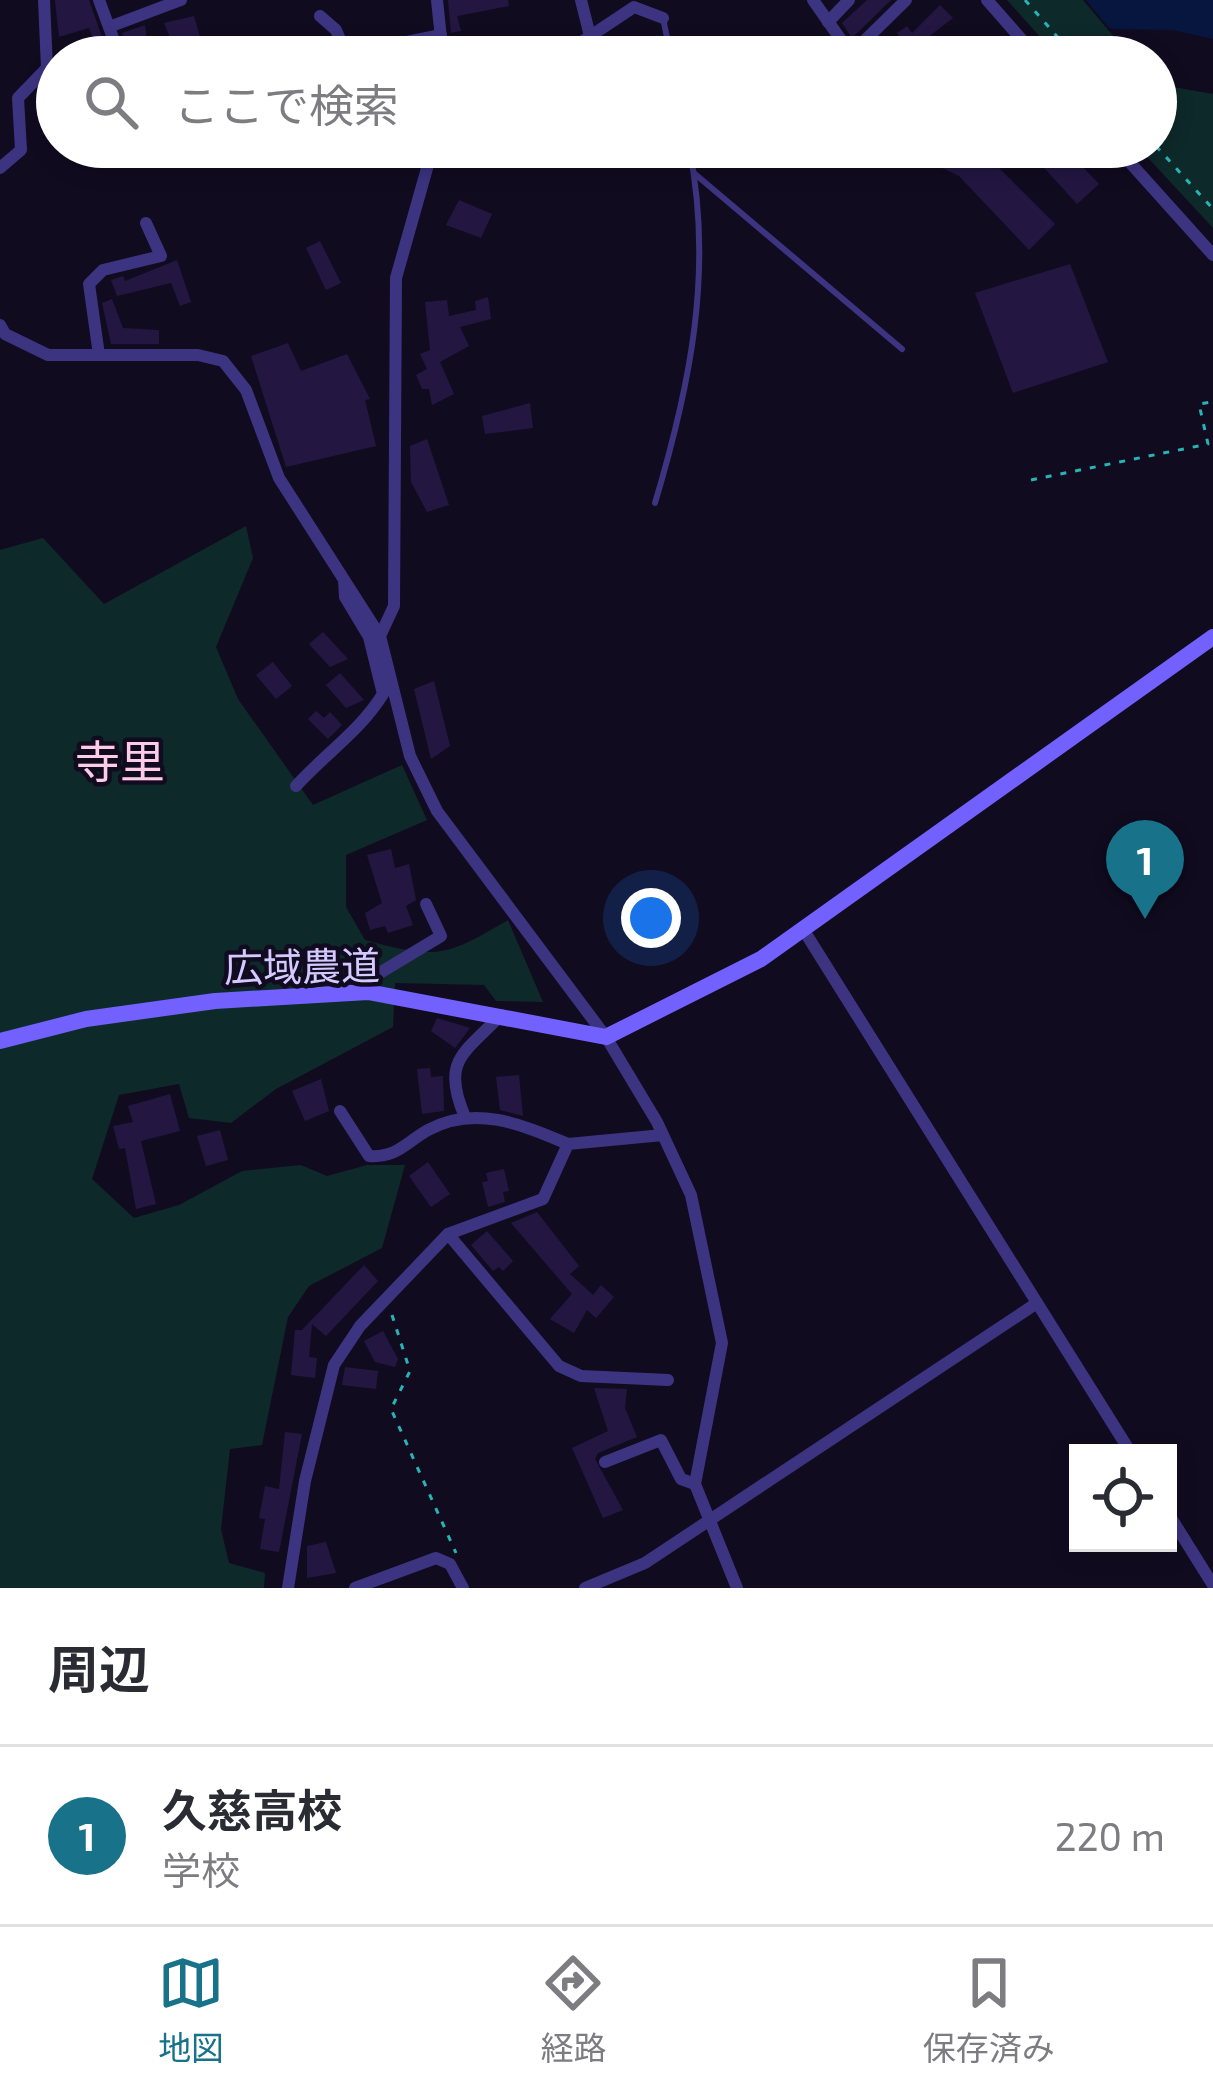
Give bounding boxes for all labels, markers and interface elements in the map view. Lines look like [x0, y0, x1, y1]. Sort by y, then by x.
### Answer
search box [36, 36, 1177, 168]
icon: search [78, 69, 144, 135]
text: ここで検索 [174, 77, 399, 131]
district label: 寺里 [75, 733, 165, 787]
pin: 1 [1106, 820, 1184, 919]
your location [621, 888, 681, 948]
street label: 広域農道 [224, 941, 380, 990]
map controls [1069, 1444, 1177, 1552]
button: locate [1069, 1444, 1177, 1552]
text: 周辺 [48, 1637, 150, 1698]
text: 久慈高校 [162, 1782, 342, 1836]
text: 1 [79, 1812, 95, 1859]
text: 220 m [1055, 1812, 1165, 1859]
text: 学校 [162, 1846, 240, 1893]
tab: 地図 [158, 1950, 224, 2070]
tab: 経路 [540, 1950, 606, 2070]
tab: 保存済み [923, 1950, 1055, 2070]

